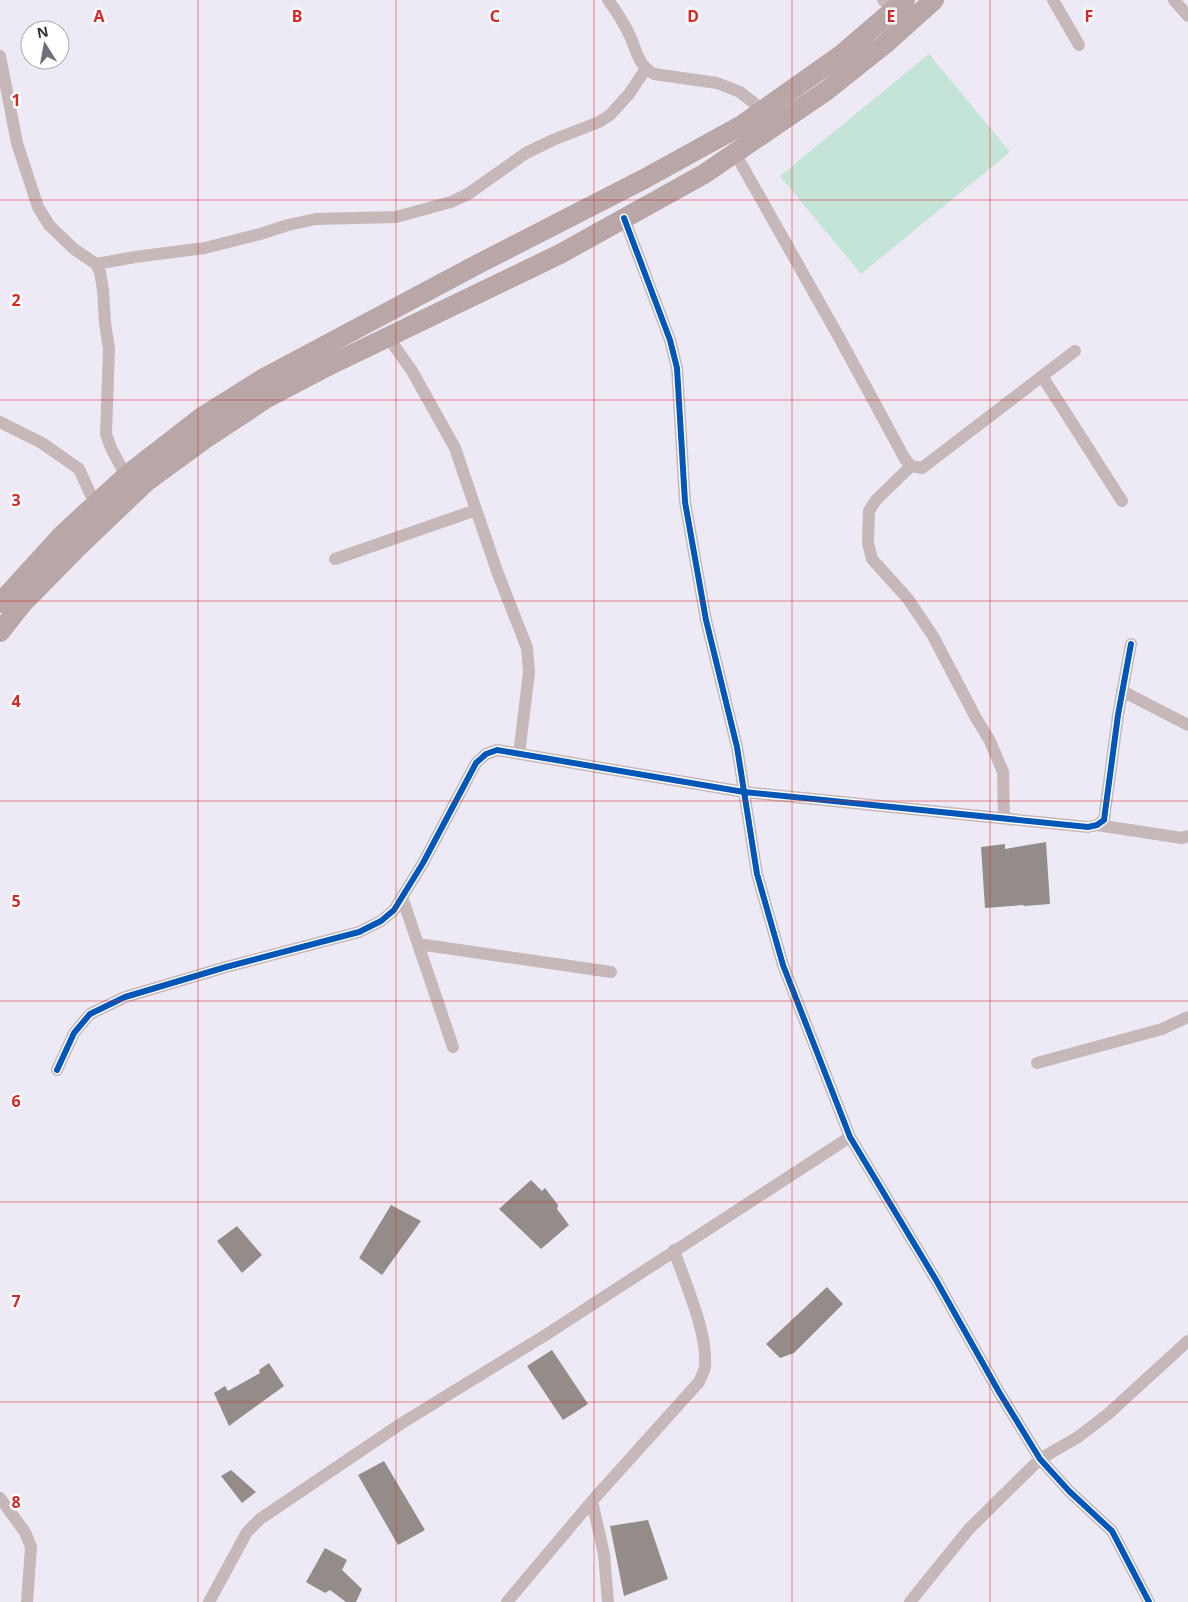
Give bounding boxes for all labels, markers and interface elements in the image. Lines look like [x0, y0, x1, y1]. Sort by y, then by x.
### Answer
text: A [93, 5, 105, 27]
text: B [292, 5, 302, 27]
text: C [490, 5, 500, 27]
text: D [687, 5, 699, 27]
text: E [887, 5, 896, 27]
text: F [1085, 5, 1093, 27]
north arrow [20, 20, 70, 70]
text: N [35, 21, 50, 42]
text: 1 [11, 89, 21, 111]
text: 2 [11, 289, 21, 311]
text: 3 [11, 489, 21, 511]
text: 4 [11, 690, 21, 712]
text: 5 [11, 890, 21, 912]
text: 6 [11, 1090, 21, 1112]
text: 7 [11, 1290, 21, 1312]
text: 8 [11, 1491, 21, 1513]

